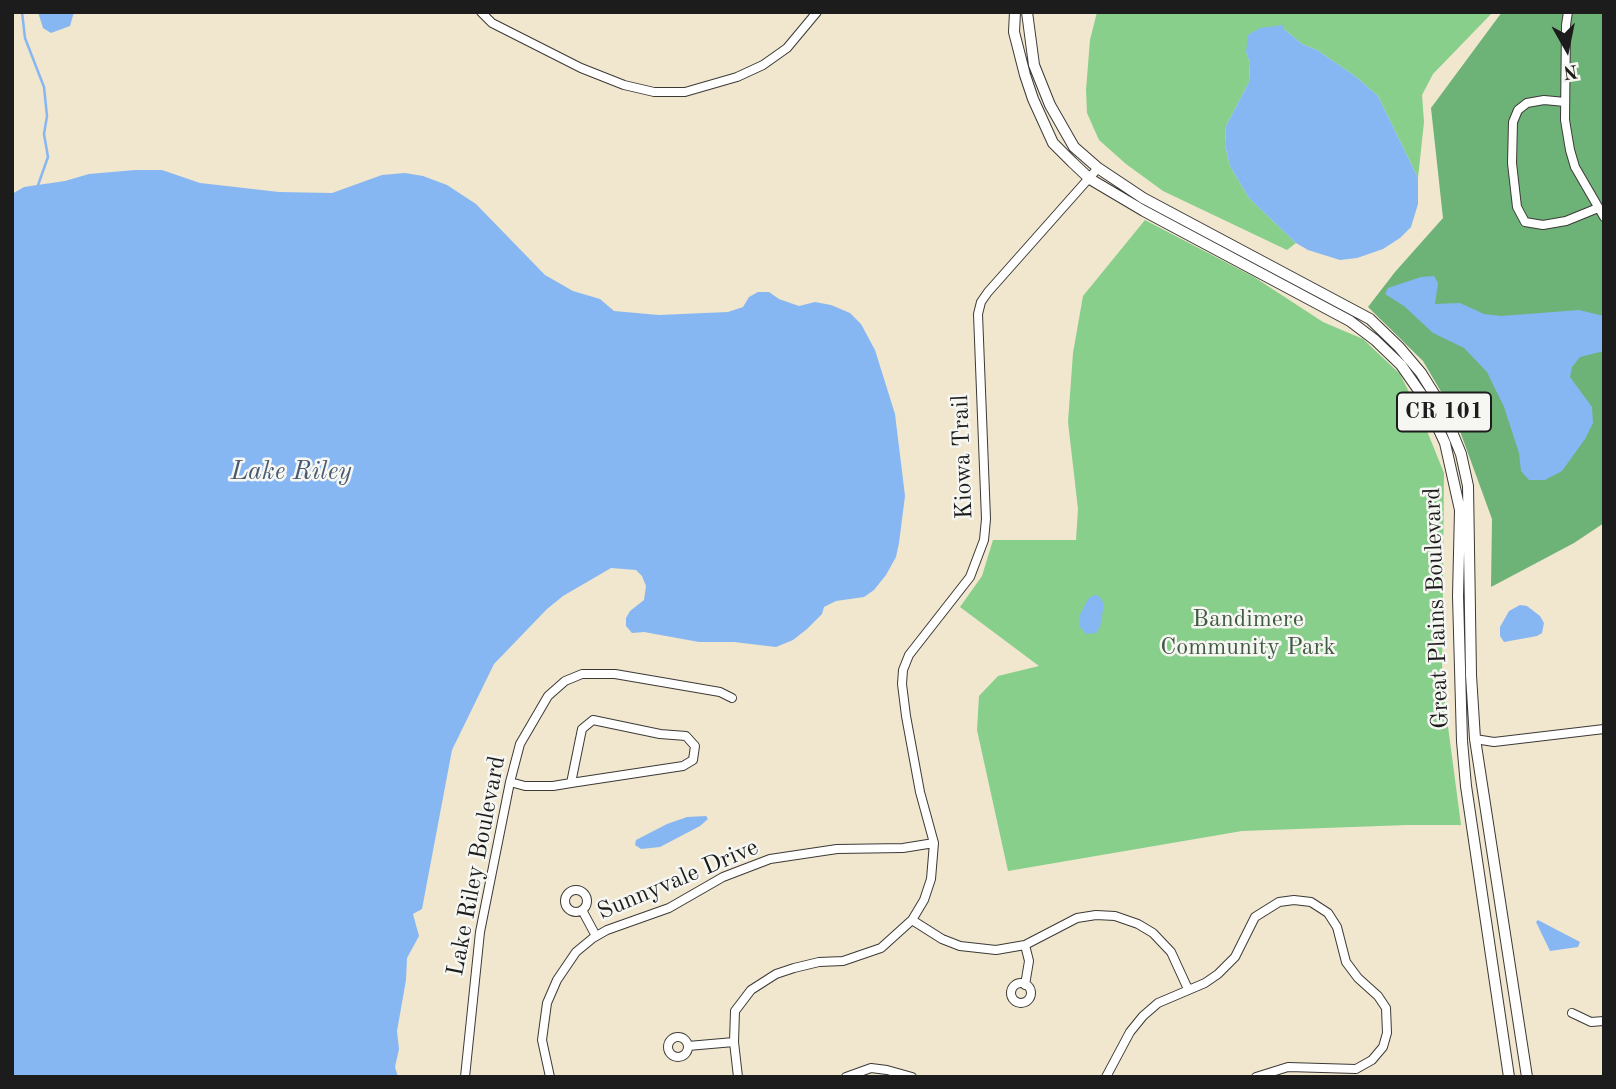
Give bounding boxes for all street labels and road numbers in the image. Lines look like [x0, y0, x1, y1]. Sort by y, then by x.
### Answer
road number: CR 101 [1397, 392, 1491, 432]
street label: Kiowa Trail [946, 394, 980, 520]
street label: Great Plains Boulevard [1418, 487, 1456, 729]
street label: Lake Riley Boulevard [442, 753, 512, 979]
street label: Sunnyvale Drive [593, 833, 763, 927]

